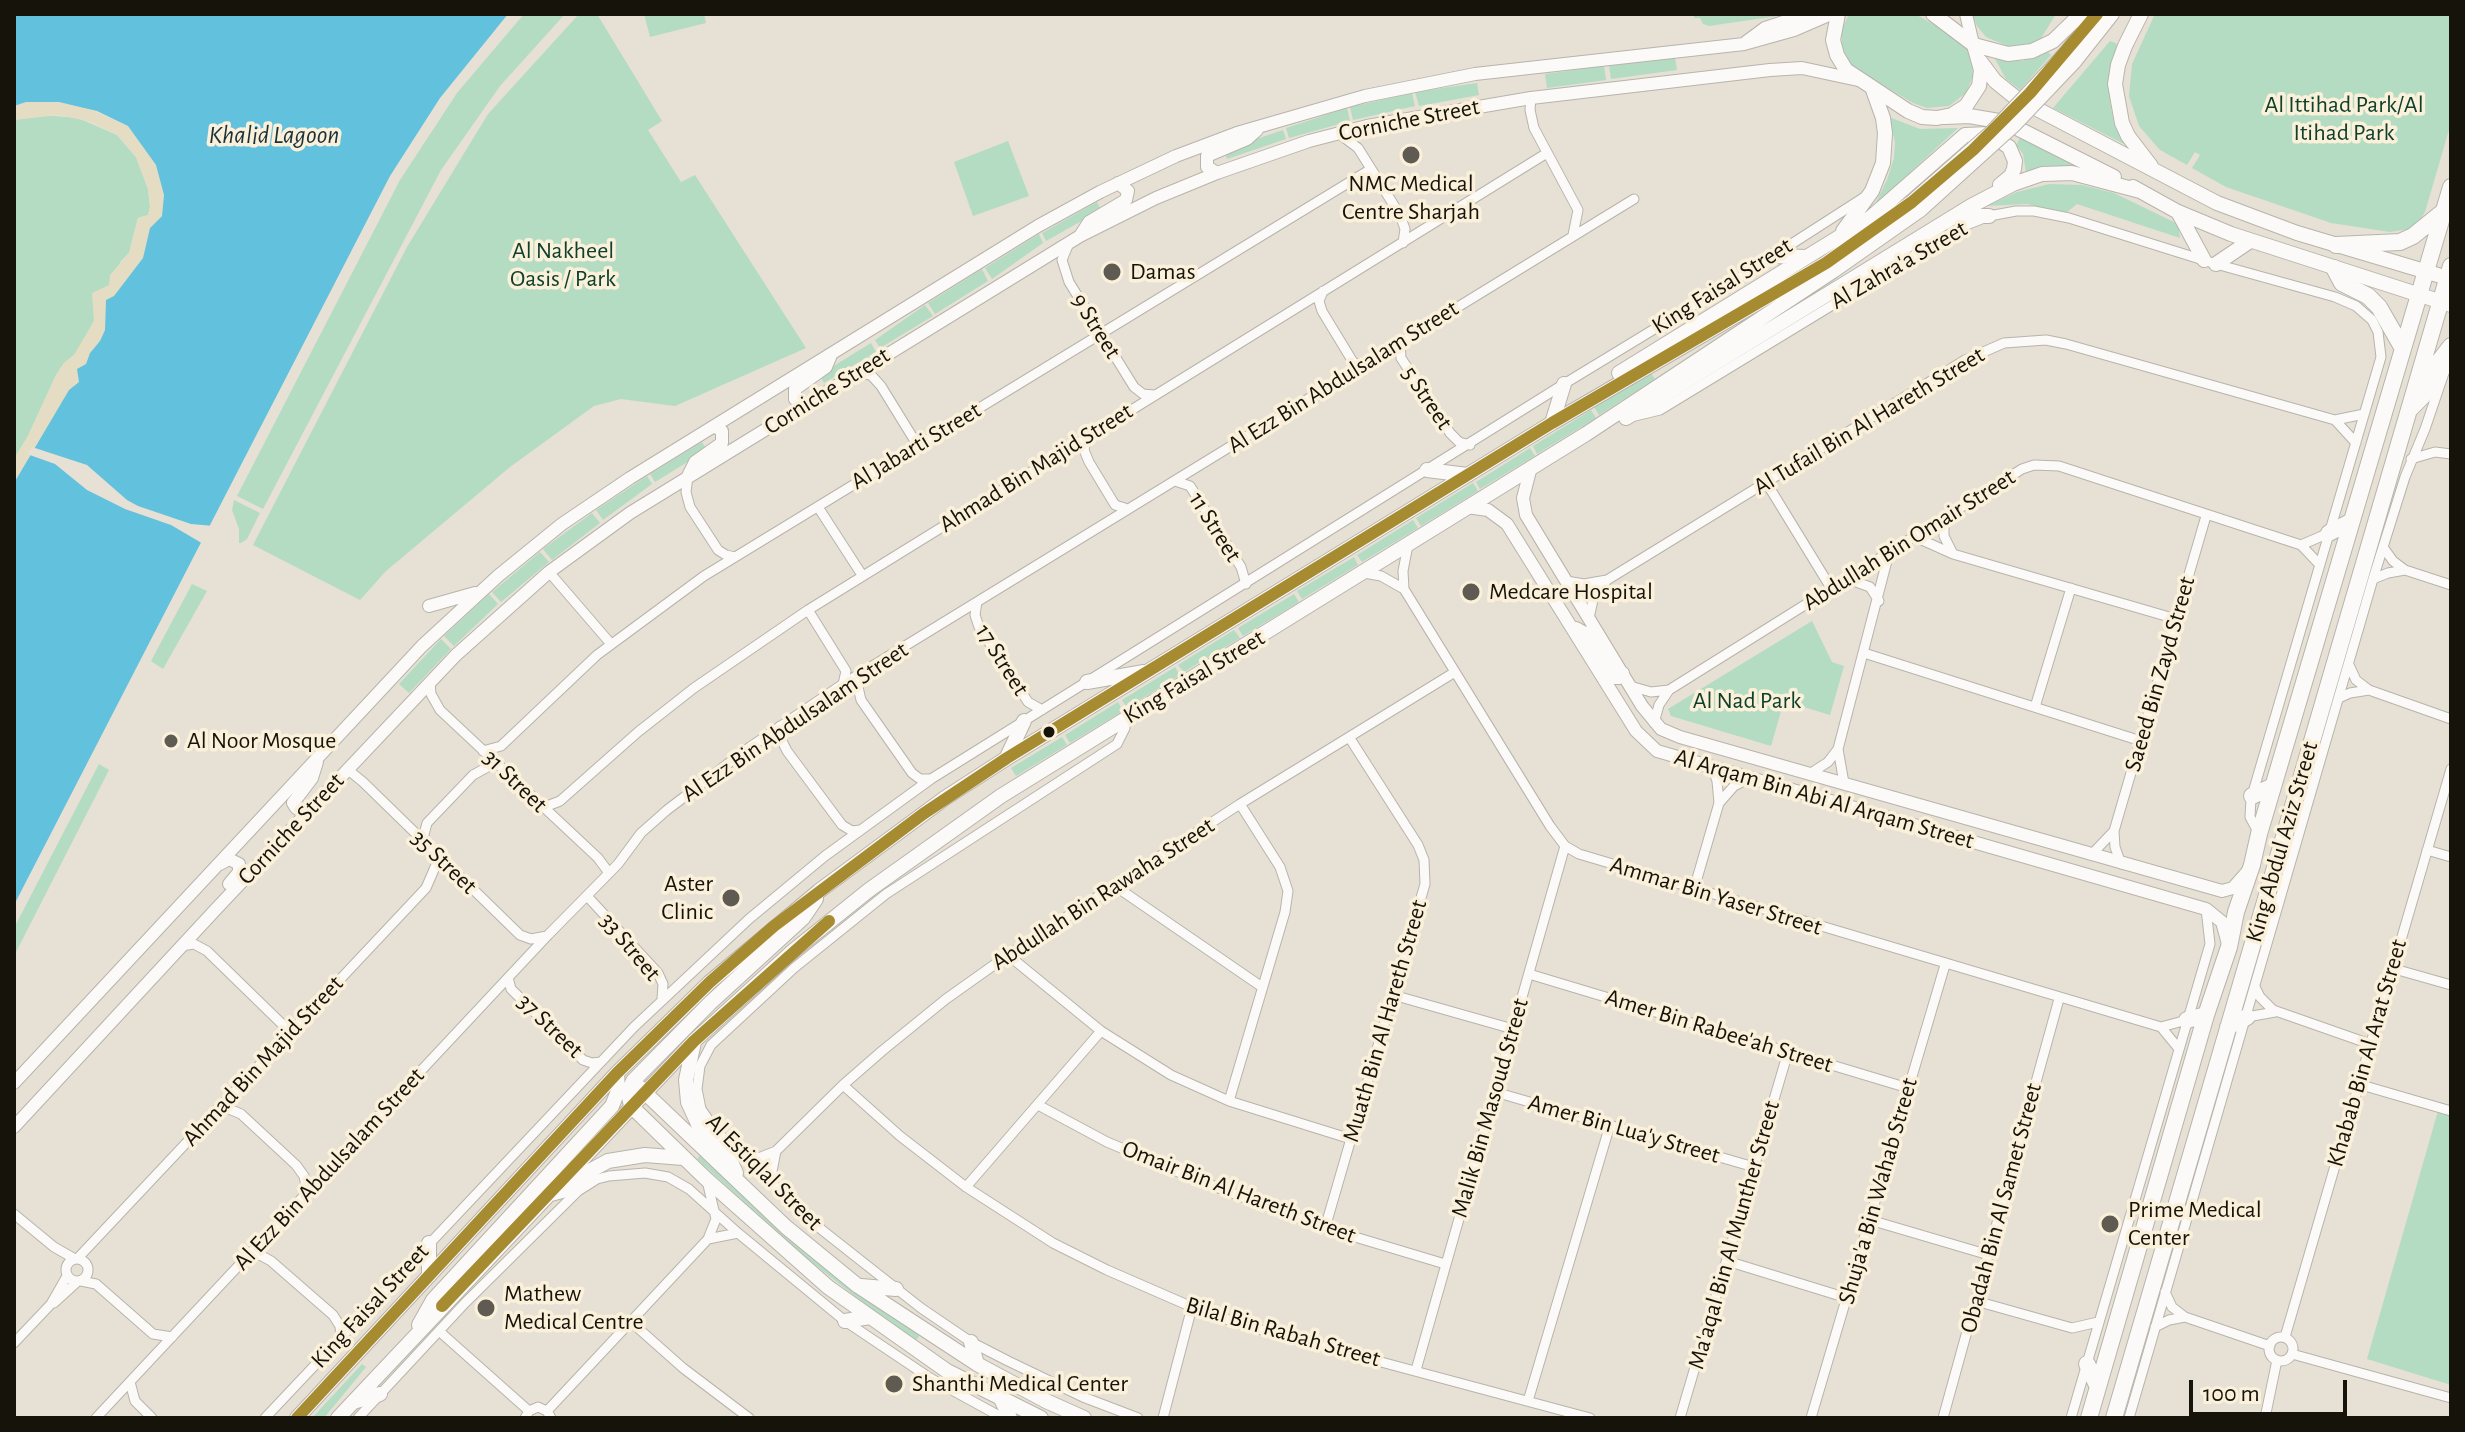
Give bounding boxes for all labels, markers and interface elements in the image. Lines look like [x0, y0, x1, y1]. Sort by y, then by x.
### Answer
park label: Al Ittihad Park/Al Itihad Park [2264, 91, 2424, 147]
street label: Corniche Street [1336, 92, 1482, 148]
water label: Khalid Lagoon [209, 119, 339, 151]
marker: NMC Medical Centre Sharjah [1400, 144, 1422, 166]
place label: NMC Medical Centre Sharjah [1342, 170, 1480, 226]
street label: Al Zahra'a Street [1826, 214, 1972, 316]
street label: King Faisal Street [1647, 231, 1797, 341]
park label: Al Nakheel Oasis / Park [510, 237, 616, 293]
place label: Damas [1130, 258, 1196, 286]
marker: Damas [1101, 261, 1123, 283]
street label: 9 Street [1065, 288, 1127, 364]
street label: Al Ezz Bin Abdulsalam Street [1222, 294, 1464, 460]
street label: Corniche Street [759, 341, 895, 441]
street label: Al Tufail Bin Al Hareth Street [1748, 341, 1990, 501]
street label: 5 Street [1395, 361, 1459, 435]
street label: Al Jabarti Street [846, 396, 986, 496]
street label: Ahmad Bin Majid Street [934, 397, 1138, 539]
street label: Abdullah Bin Omair Street [1798, 463, 2020, 617]
street label: 11 Street [1182, 487, 1248, 567]
street label: Saeed Bin Zayd Street [2118, 573, 2202, 775]
place label: Medcare Hospital [1489, 578, 1653, 606]
marker: Medcare Hospital [1460, 581, 1482, 603]
street label: 17 Street [969, 619, 1035, 701]
street label: King Faisal Street [1118, 623, 1270, 731]
street label: Al Ezz Bin Abdulsalam Street [676, 635, 914, 809]
park label: Al Nad Park [1693, 687, 1801, 715]
unlabelled marker [1041, 724, 1057, 740]
place label: Al Noor Mosque [187, 727, 336, 755]
marker: Al Noor Mosque [162, 732, 180, 750]
street label: King Abdul Aziz Street [2240, 738, 2324, 946]
street label: Al Arqam Bin Abi Al Arqam Street [1671, 742, 1977, 856]
street label: 31 Street [477, 743, 553, 819]
street label: Corniche Street [232, 767, 350, 891]
street label: Abdullah Bin Rawaha Street [986, 811, 1220, 977]
street label: 35 Street [405, 824, 483, 900]
street label: Ammar Bin Yaser Street [1607, 850, 1825, 942]
place label: Aster Clinic [661, 870, 713, 926]
marker: Aster Clinic [720, 887, 742, 909]
street label: Muath Bin Al Hareth Street [1337, 896, 1433, 1146]
street label: 33 Street [593, 907, 667, 987]
street label: Khabab Bin Al Arat Street [2321, 936, 2413, 1170]
street label: Ahmad Bin Majid Street [177, 970, 349, 1152]
street label: Amer Bin Rabee'ah Street [1602, 983, 1836, 1079]
street label: 37 Street [511, 988, 589, 1064]
street label: Malik Bin Masoud Street [1445, 995, 1535, 1221]
street label: Al Ezz Bin Abdulsalam Street [227, 1062, 431, 1276]
street label: Shuja'a Bin Wahab Street [1832, 1075, 1924, 1307]
street label: Obadah Bin Al Samet Street [1954, 1080, 2048, 1336]
street label: Amer Bin Lua'y Street [1525, 1088, 1723, 1170]
street label: Ma'aqal Bin Al Munther Street [1682, 1097, 1786, 1373]
street label: Al Estiqlal Street [700, 1108, 828, 1236]
street label: Omair Bin Al Hareth Street [1118, 1134, 1360, 1250]
place label: Prime Medical Center [2128, 1196, 2262, 1252]
marker: Prime Medical Center [2099, 1213, 2121, 1235]
street label: King Faisal Street [305, 1238, 435, 1374]
place label: Mathew Medical Centre [504, 1280, 644, 1336]
street label: Bilal Bin Rabah Street [1182, 1290, 1384, 1374]
marker: Mathew Medical Centre [475, 1297, 497, 1319]
scale bar [2193, 1364, 2351, 1414]
place label: Shanthi Medical Center [912, 1370, 1128, 1398]
marker: Shanthi Medical Center [883, 1373, 905, 1395]
text: 100 m [2203, 1382, 2260, 1406]

